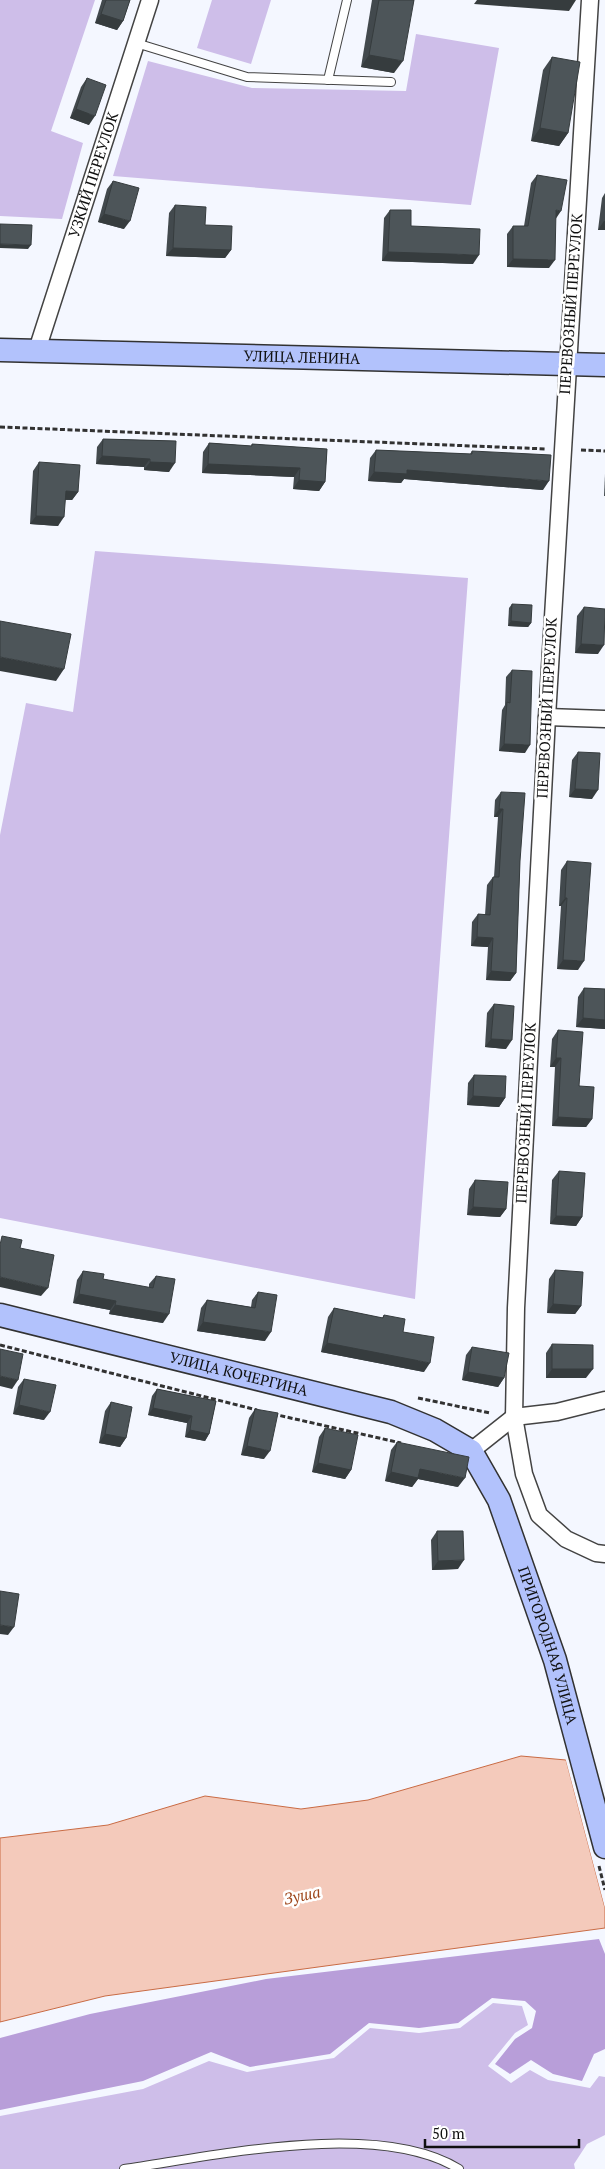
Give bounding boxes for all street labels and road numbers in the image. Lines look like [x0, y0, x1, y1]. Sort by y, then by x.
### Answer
street label: УЗКИЙ ПЕРЕУЛОК [63, 109, 122, 240]
street label: ПЕРЕВОЗНЫЙ ПЕРЕУЛОК [554, 213, 586, 395]
street label: УЛИЦА ЛЕНИНА [243, 345, 361, 368]
street label: ПЕРЕВОЗНЫЙ ПЕРЕУЛОК [531, 617, 561, 799]
street label: ПЕРЕВОЗНЫЙ ПЕРЕУЛОК [510, 1022, 540, 1204]
street label: УЛИЦА КОЧЕРГИНА [168, 1346, 311, 1400]
street label: ПРИГОРОДНАЯ УЛИЦА [514, 1563, 583, 1727]

